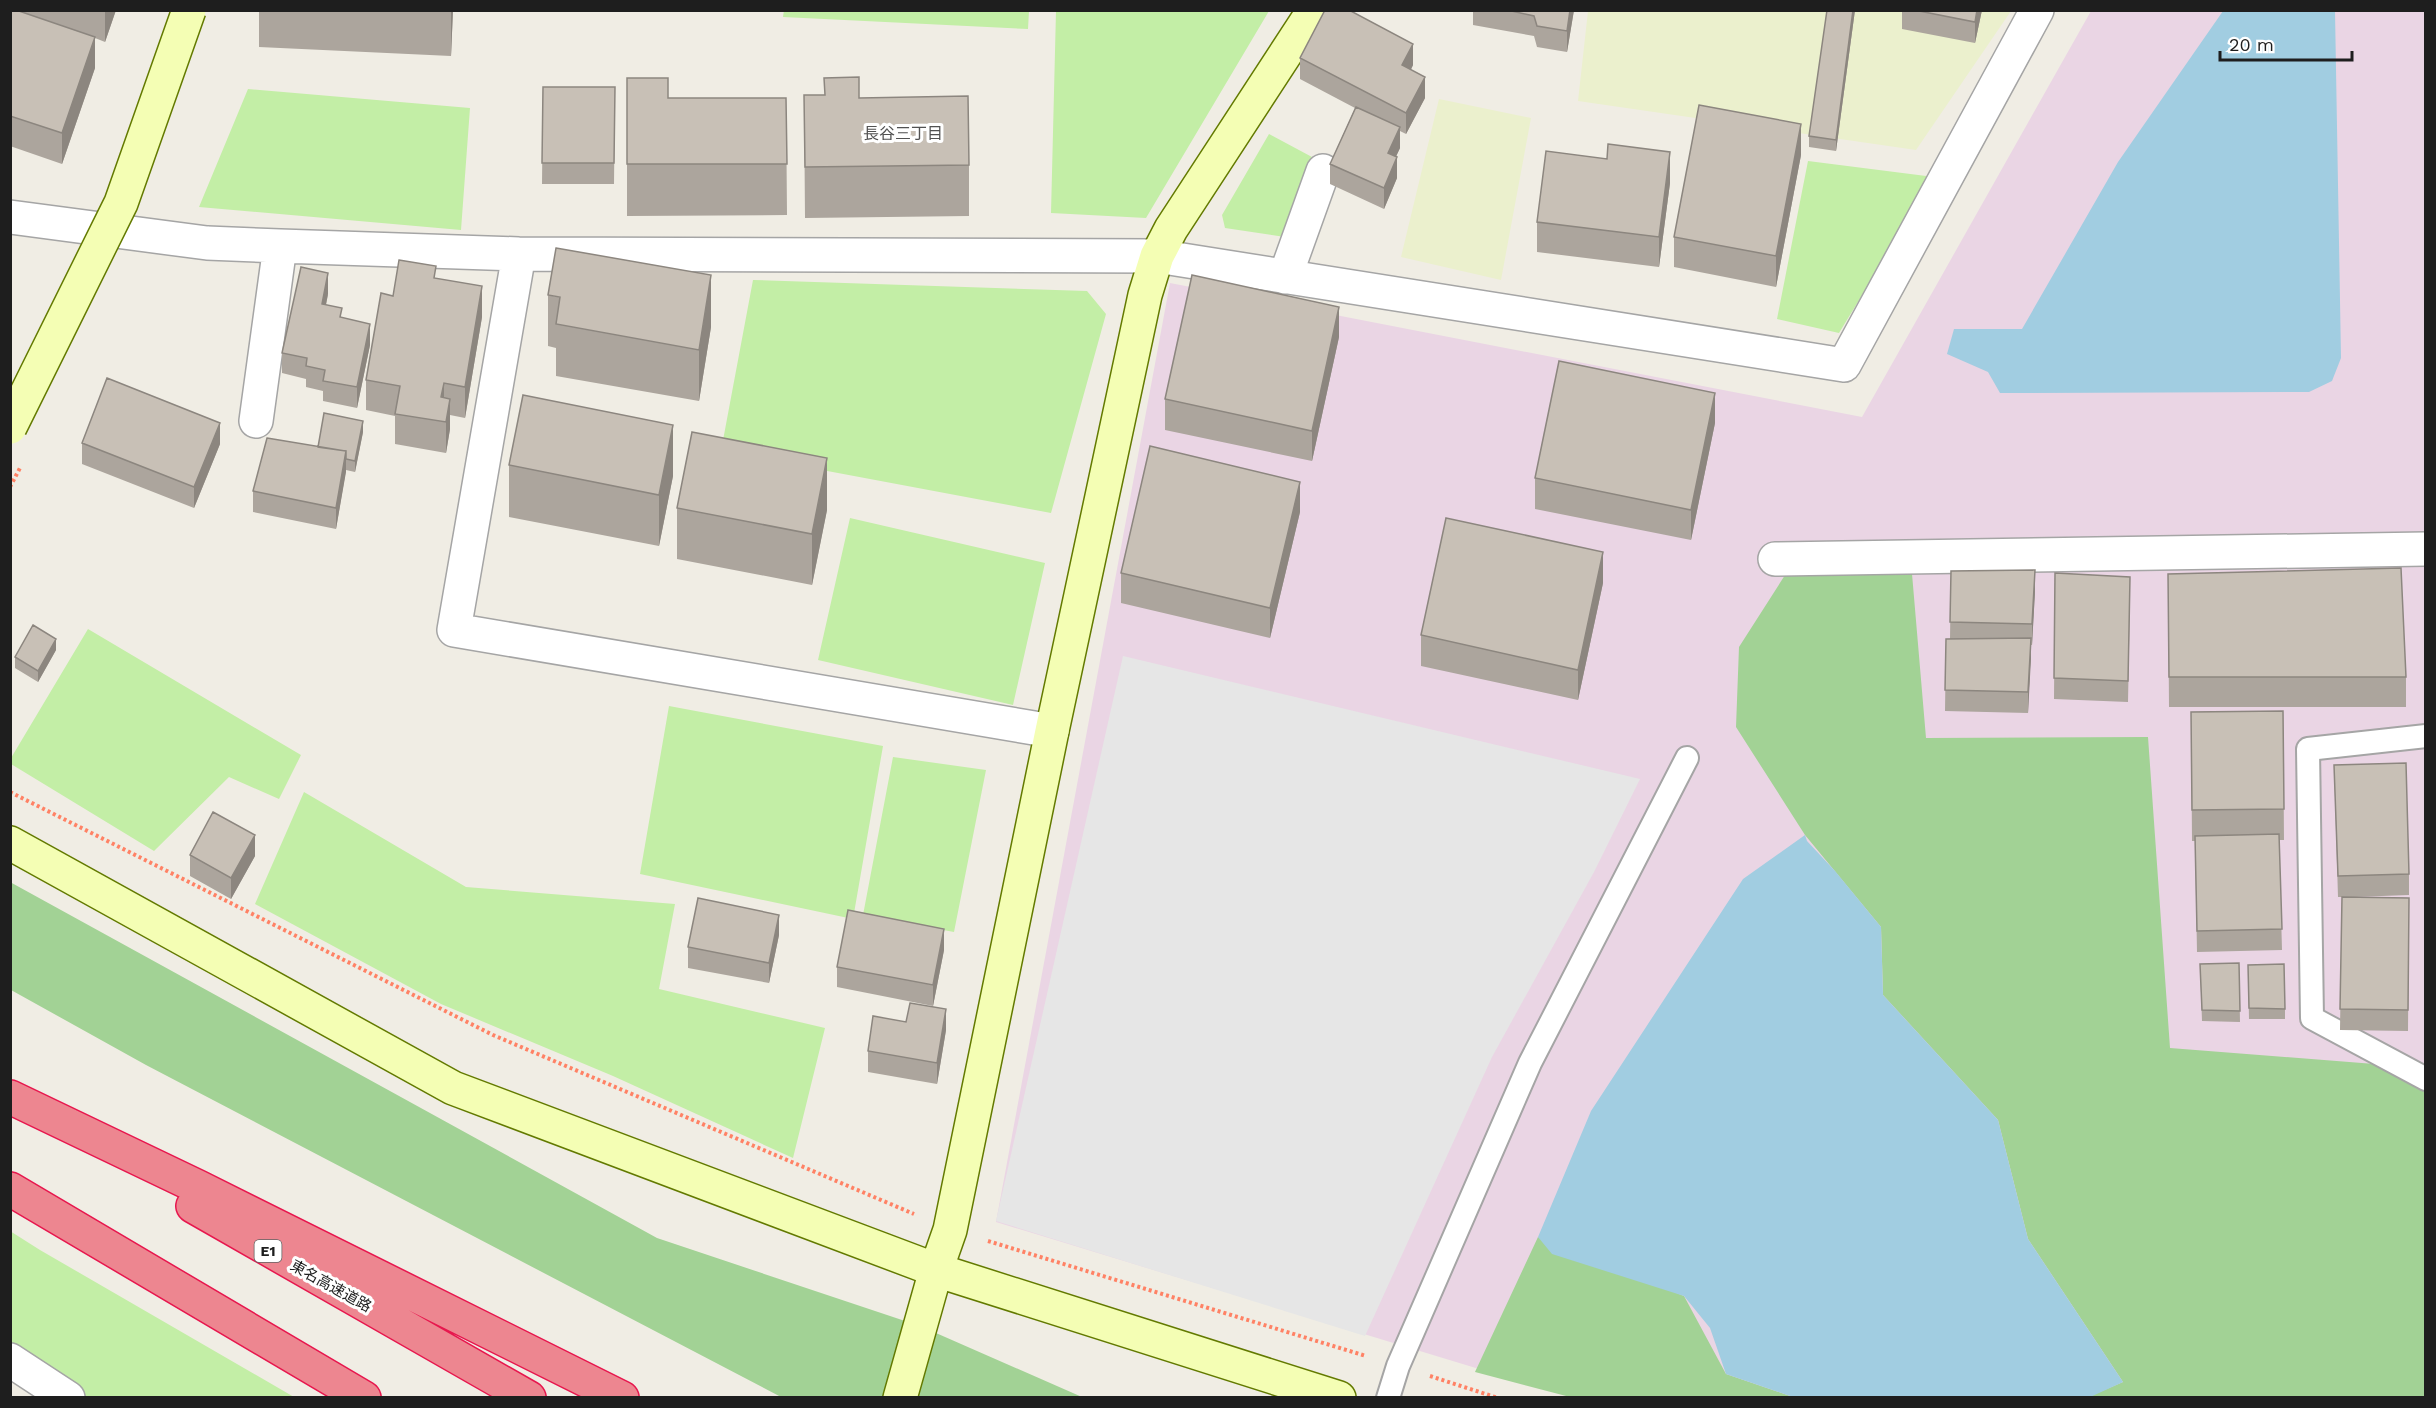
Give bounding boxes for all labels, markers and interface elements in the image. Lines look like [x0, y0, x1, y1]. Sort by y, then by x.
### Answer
scale bar [2220, 24, 2352, 62]
text: 20 m [2229, 34, 2274, 55]
district label: 長谷三丁目 [863, 124, 943, 143]
road number: E1 [254, 1240, 282, 1262]
street label: 東名高速道路 [287, 1256, 375, 1316]

